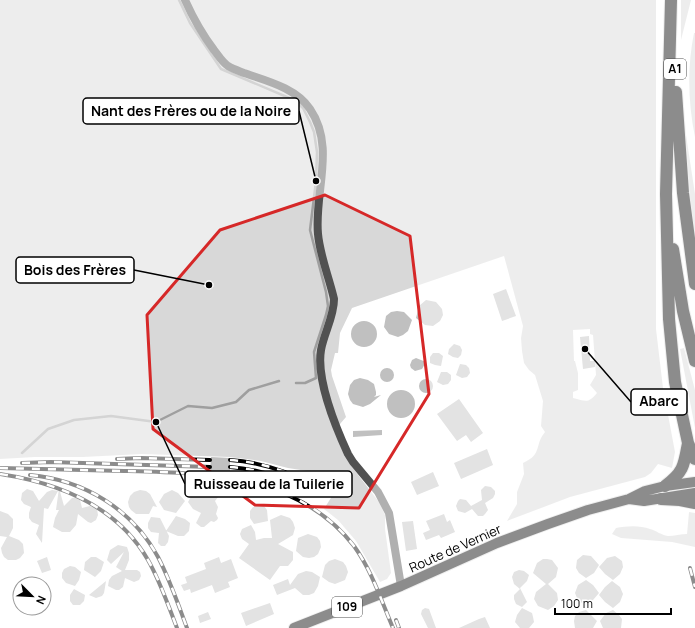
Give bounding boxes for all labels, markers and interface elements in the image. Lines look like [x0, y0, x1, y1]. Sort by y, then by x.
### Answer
road number: A1 [664, 59, 686, 79]
callout: Nant des Frères ou de la Noire [83, 98, 299, 124]
text: Nant des Frères ou de la Noire [91, 101, 291, 120]
callout: Bois des Frères [16, 257, 134, 283]
text: Bois des Frères [24, 260, 126, 279]
callout: Abarc [631, 389, 687, 415]
text: Abarc [639, 391, 679, 410]
callout: Ruisseau de la Tuilerie [185, 471, 352, 497]
text: Ruisseau de la Tuilerie [194, 474, 344, 493]
street label: Route de Vernier [406, 520, 504, 576]
north arrow [12, 576, 52, 616]
scale bar [555, 590, 671, 616]
text: N [33, 594, 50, 607]
text: 100 m [561, 595, 593, 612]
road number: 109 [332, 597, 362, 617]

